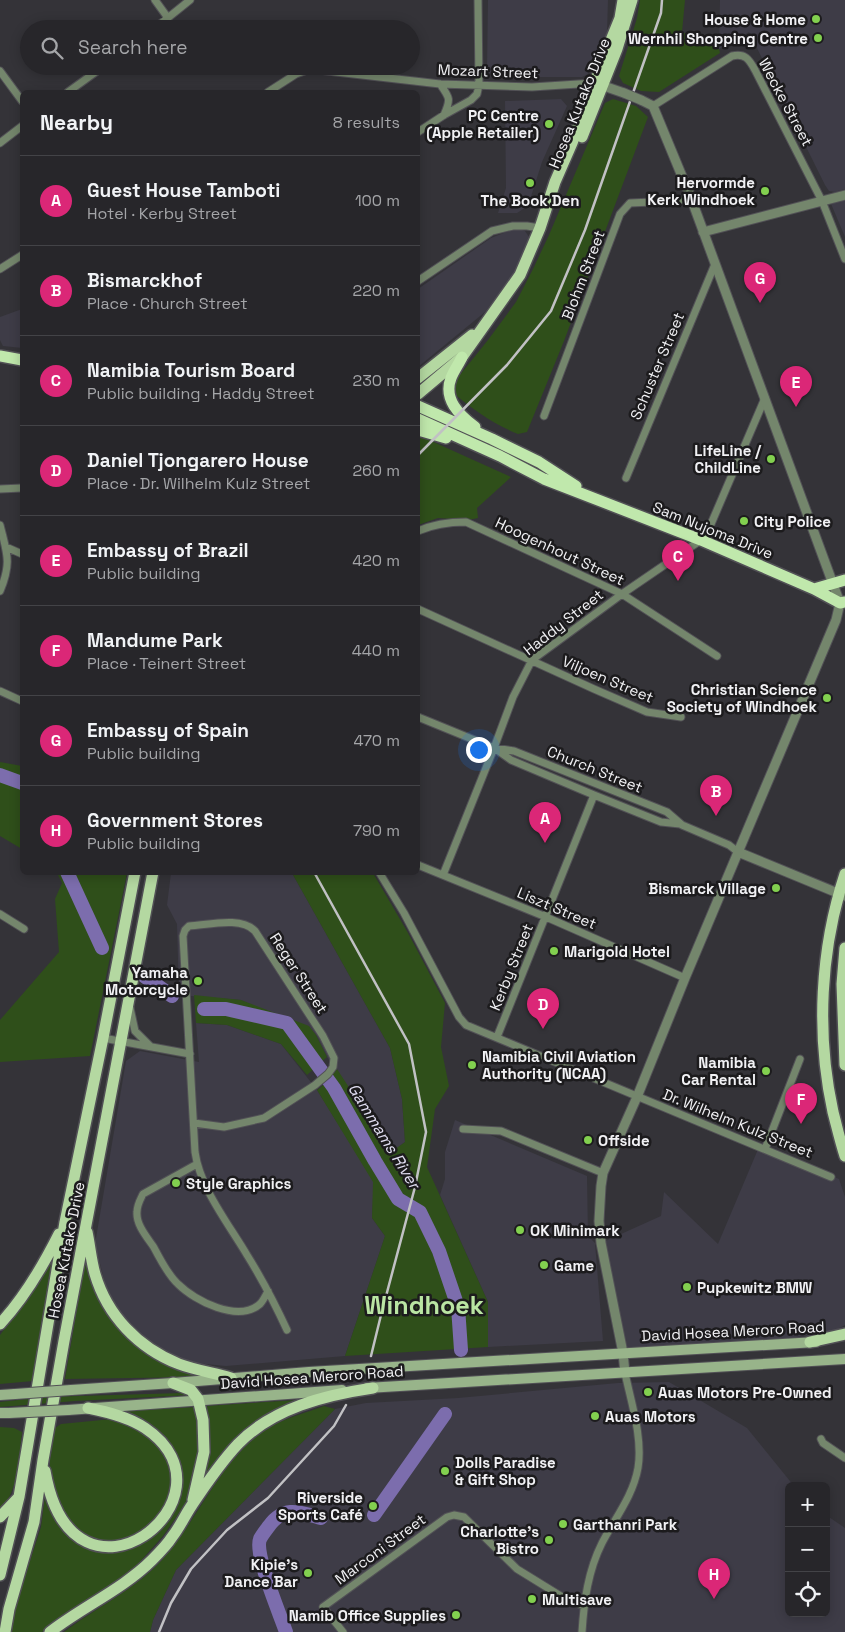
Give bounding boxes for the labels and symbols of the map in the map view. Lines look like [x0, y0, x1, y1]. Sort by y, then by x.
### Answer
place label: House & Home [704, 10, 806, 29]
marker: House & Home [810, 13, 822, 25]
place label: Wernhil Shopping Centre [628, 29, 808, 48]
marker: Wernhil Shopping Centre [812, 32, 824, 44]
street label: Hosea Kutako Drive [544, 35, 614, 171]
street label: Wecke Street [755, 55, 817, 149]
street label: Mozart Street [437, 60, 539, 82]
place label: PC Centre (Apple Retailer) [426, 106, 539, 142]
marker: PC Centre (Apple Retailer) [543, 118, 555, 130]
place label: Hervormde Kerk Windhoek [647, 173, 756, 209]
marker: The Book Den [524, 177, 536, 189]
marker: Hervormde Kerk Windhoek [759, 185, 771, 197]
place label: The Book Den [480, 191, 580, 210]
street label: Blohm Street [557, 227, 609, 323]
pin: G [744, 262, 776, 303]
street label: Schuster Street [626, 309, 688, 423]
pin: E [780, 366, 812, 407]
place label: LifeLine / ChildLine [694, 441, 762, 477]
marker: LifeLine / ChildLine [765, 453, 777, 465]
street label: Sam Nujoma Drive [650, 497, 776, 563]
place label: City Police [754, 512, 831, 531]
street label: Hoogenhout Street [492, 513, 628, 589]
marker: City Police [738, 515, 750, 527]
pin: C [662, 540, 694, 581]
street label: Haddy Street [519, 585, 607, 659]
street label: Viljoen Street [559, 651, 657, 707]
place label: Christian Science Society of Windhoek [667, 680, 818, 716]
marker: Christian Science Society of Windhoek [821, 692, 833, 704]
your location [466, 737, 492, 763]
street label: Church Street [545, 741, 646, 797]
pin: B [700, 775, 732, 816]
pin: A [529, 802, 561, 843]
place label: Bismarck Village [648, 879, 766, 898]
marker: Bismarck Village [770, 882, 782, 894]
street label: Liszt Street [515, 883, 600, 933]
street label: Kerby Street [485, 921, 537, 1013]
street label: Reger Street [266, 929, 332, 1017]
place label: Marigold Hotel [564, 942, 670, 961]
marker: Marigold Hotel [548, 945, 560, 957]
place label: Yamaha Motorcycle [105, 963, 188, 999]
marker: Yamaha Motorcycle [192, 975, 204, 987]
pin: D [527, 988, 559, 1029]
place label: Namibia Civil Aviation Authority (NCAA) [482, 1047, 636, 1083]
place label: Namibia Car Rental [681, 1053, 756, 1089]
marker: Namibia Civil Aviation Authority (NCAA) [466, 1059, 478, 1071]
marker: Namibia Car Rental [760, 1065, 772, 1077]
water label: Gammams River [343, 1079, 426, 1194]
pin: F [785, 1083, 817, 1124]
street label: Dr. Wilhelm Kulz Street [660, 1084, 816, 1162]
place label: Offside [598, 1131, 650, 1150]
marker: Offside [582, 1134, 594, 1146]
place label: Style Graphics [186, 1174, 292, 1193]
marker: Style Graphics [170, 1177, 182, 1189]
street label: Hosea Kutako Drive [43, 1180, 89, 1320]
place label: OK Minimark [530, 1221, 620, 1240]
marker: OK Minimark [514, 1224, 526, 1236]
place label: Game [554, 1256, 594, 1275]
marker: Game [538, 1259, 550, 1271]
place label: Pupkewitz BMW [697, 1278, 813, 1297]
marker: Pupkewitz BMW [681, 1281, 693, 1293]
district label: Windhoek [364, 1289, 484, 1321]
street label: David Hosea Meroro Road [641, 1317, 825, 1345]
street label: David Hosea Meroro Road [220, 1361, 404, 1393]
place label: Auas Motors Pre-Owned [658, 1383, 832, 1402]
marker: Auas Motors Pre-Owned [642, 1386, 654, 1398]
place label: Auas Motors [605, 1407, 696, 1426]
marker: Auas Motors [589, 1410, 601, 1422]
place label: Dolls Paradise & Gift Shop [455, 1453, 556, 1489]
marker: Dolls Paradise & Gift Shop [439, 1465, 451, 1477]
place label: Riverside Sports Café [278, 1488, 363, 1524]
marker: Riverside Sports Café [367, 1500, 379, 1512]
street label: Marconi Street [331, 1510, 429, 1588]
place label: Garthanri Park [573, 1515, 678, 1534]
marker: Garthanri Park [557, 1518, 569, 1530]
place label: Charlotte's Bistro [460, 1522, 539, 1558]
marker: Charlotte's Bistro [543, 1534, 555, 1546]
place label: Kipie's Dance Bar [224, 1555, 298, 1591]
pin: H [698, 1558, 730, 1599]
marker: Kipie's Dance Bar [302, 1567, 314, 1579]
place label: Multisave [542, 1590, 612, 1609]
marker: Multisave [526, 1593, 538, 1605]
place label: Namib Office Supplies [289, 1606, 446, 1625]
marker: Namib Office Supplies [450, 1609, 462, 1621]

